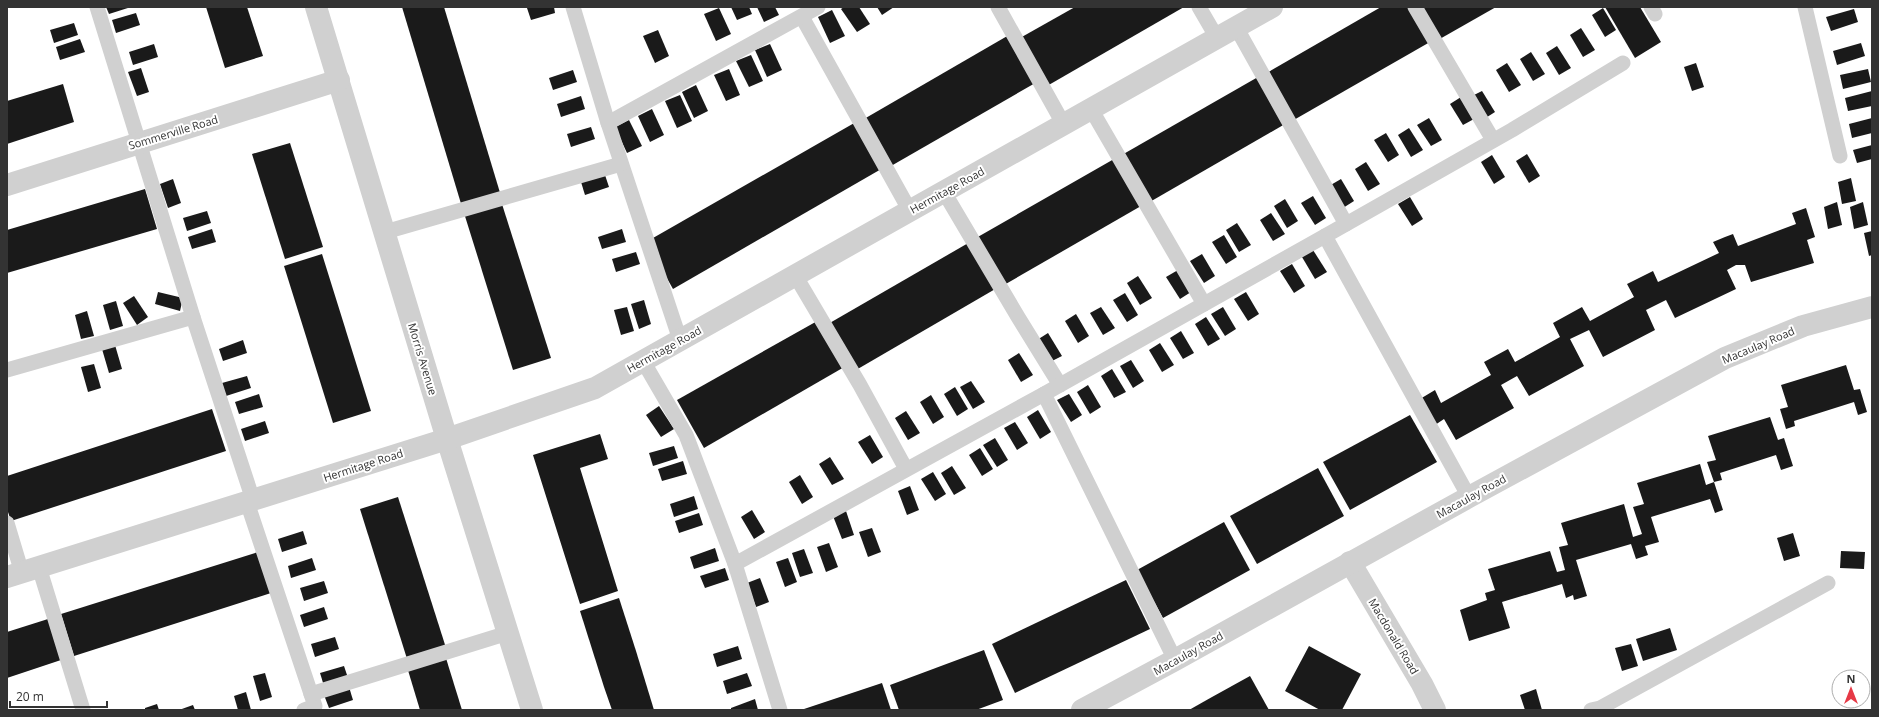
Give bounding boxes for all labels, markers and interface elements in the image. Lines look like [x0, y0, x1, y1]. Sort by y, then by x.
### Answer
street label: Sommerville Road [126, 111, 220, 153]
street label: Hermitage Road [907, 163, 987, 217]
street label: Morris Avenue [405, 321, 441, 397]
street label: Hermitage Road [624, 322, 704, 376]
street label: Macaulay Road [1719, 323, 1797, 367]
street label: Hermitage Road [321, 445, 405, 485]
street label: Macaulay Road [1433, 471, 1509, 521]
street label: Macdonald Road [1365, 595, 1423, 677]
street label: Macaulay Road [1150, 628, 1226, 678]
north arrow [1831, 669, 1871, 709]
text: N [1847, 671, 1855, 686]
scale bar [10, 683, 107, 709]
text: 20 m [16, 688, 44, 705]

